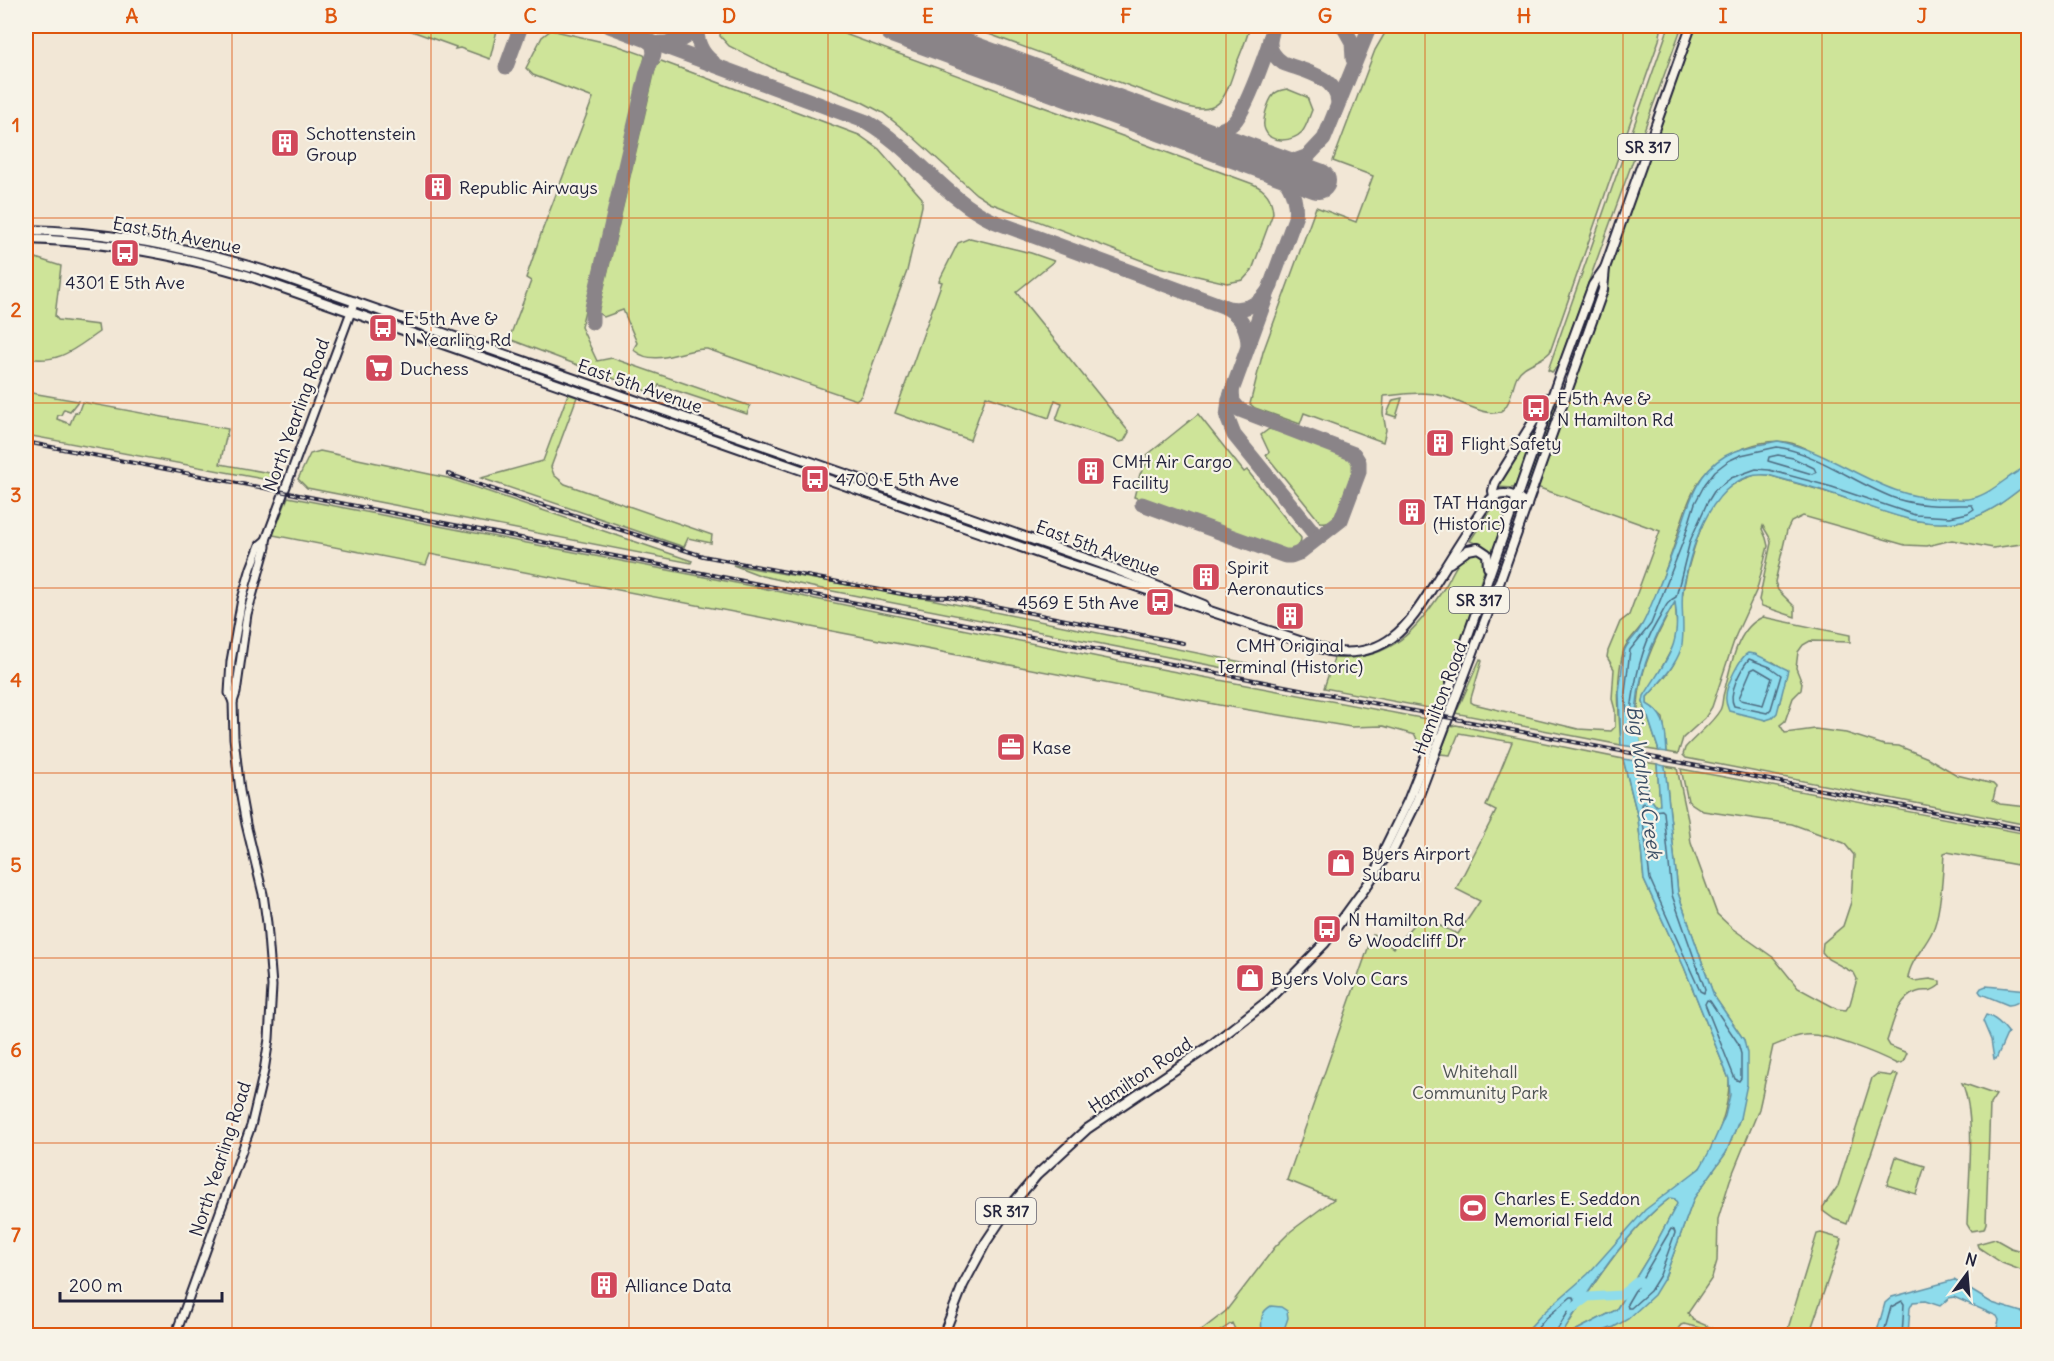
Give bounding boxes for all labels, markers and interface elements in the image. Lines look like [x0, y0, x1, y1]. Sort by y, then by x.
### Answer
text: A [126, 3, 139, 28]
text: B [324, 3, 338, 28]
text: C [523, 3, 537, 28]
text: D [722, 3, 736, 28]
text: E [922, 3, 934, 28]
text: F [1120, 3, 1132, 28]
text: G [1318, 3, 1332, 28]
text: H [1517, 3, 1531, 28]
text: I [1719, 3, 1728, 28]
text: J [1917, 3, 1928, 28]
text: 1 [12, 112, 20, 137]
place label: Schottenstein Group [306, 122, 416, 166]
building icon: Schottenstein Group [269, 127, 301, 159]
road number: SR 317 [1618, 134, 1678, 160]
building icon: Republic Airways [422, 171, 454, 203]
place label: Republic Airways [459, 176, 598, 199]
street label: East 5th Avenue [111, 211, 243, 259]
bus stop icon: 4301 E 5th Ave [109, 237, 141, 269]
place label: 4301 E 5th Ave [65, 271, 185, 294]
text: 2 [11, 297, 22, 322]
place label: E 5th Ave & N Yearling Rd [404, 307, 512, 351]
bus stop icon: E 5th Ave & N Yearling Rd [367, 312, 399, 344]
street label: North Yearling Road [258, 335, 335, 495]
supermarket icon: Duchess [363, 352, 395, 384]
street label: East 5th Avenue [575, 354, 705, 418]
place label: Duchess [400, 357, 469, 380]
place label: E 5th Ave & N Hamilton Rd [1557, 387, 1674, 431]
bus stop icon: E 5th Ave & N Hamilton Rd [1520, 392, 1552, 424]
building icon: Flight Safety [1424, 427, 1456, 459]
place label: Flight Safety [1461, 432, 1562, 455]
place label: CMH Air Cargo Facility [1112, 450, 1232, 494]
building icon: CMH Air Cargo Facility [1075, 455, 1107, 487]
bus stop icon: 4700 E 5th Ave [799, 463, 831, 495]
place label: 4700 E 5th Ave [836, 468, 959, 491]
text: 3 [10, 482, 22, 507]
place label: TAT Hangar (Historic) [1433, 491, 1528, 535]
building icon: TAT Hangar (Historic) [1396, 496, 1428, 528]
street label: East 5th Avenue [1033, 515, 1163, 581]
place label: Spirit Aeronautics [1227, 556, 1324, 600]
building icon: Spirit Aeronautics [1190, 561, 1222, 593]
bus stop icon: 4569 E 5th Ave [1144, 586, 1176, 618]
road number: SR 317 [1449, 587, 1509, 613]
place label: 4569 E 5th Ave [1017, 591, 1139, 614]
building icon: CMH Original Terminal (Historic) [1274, 600, 1306, 632]
place label: CMH Original Terminal (Historic) [1217, 634, 1363, 678]
street label: Hamilton Road [1408, 637, 1472, 758]
text: 4 [10, 667, 22, 692]
water label: Big Walnut Creek [1622, 704, 1668, 862]
office icon: Kase [995, 731, 1027, 763]
place label: Kase [1032, 736, 1071, 759]
place label: Byers Airport Subaru [1362, 842, 1470, 886]
shop icon: Byers Airport Subaru [1325, 847, 1357, 879]
text: 5 [10, 852, 22, 877]
place label: N Hamilton Rd & Woodcliff Dr [1348, 908, 1467, 952]
bus stop icon: N Hamilton Rd & Woodcliff Dr [1311, 913, 1343, 945]
shop icon: Byers Volvo Cars [1234, 962, 1266, 994]
place label: Byers Volvo Cars [1271, 967, 1408, 990]
street label: Hamilton Road [1084, 1032, 1197, 1118]
text: 6 [10, 1037, 22, 1062]
park label: Whitehall Community Park [1412, 1060, 1548, 1104]
street label: North Yearling Road [184, 1078, 256, 1239]
place label: Charles E. Seddon Memorial Field [1494, 1187, 1640, 1231]
sports icon: Charles E. Seddon Memorial Field [1457, 1192, 1489, 1224]
road number: SR 317 [976, 1198, 1036, 1224]
text: 7 [11, 1222, 21, 1247]
north arrow [1937, 1244, 1997, 1304]
text: N [1963, 1248, 1979, 1271]
scale bar [60, 1265, 222, 1303]
building icon: Alliance Data [588, 1269, 620, 1301]
text: 200 m [69, 1274, 123, 1297]
place label: Alliance Data [625, 1274, 732, 1297]

